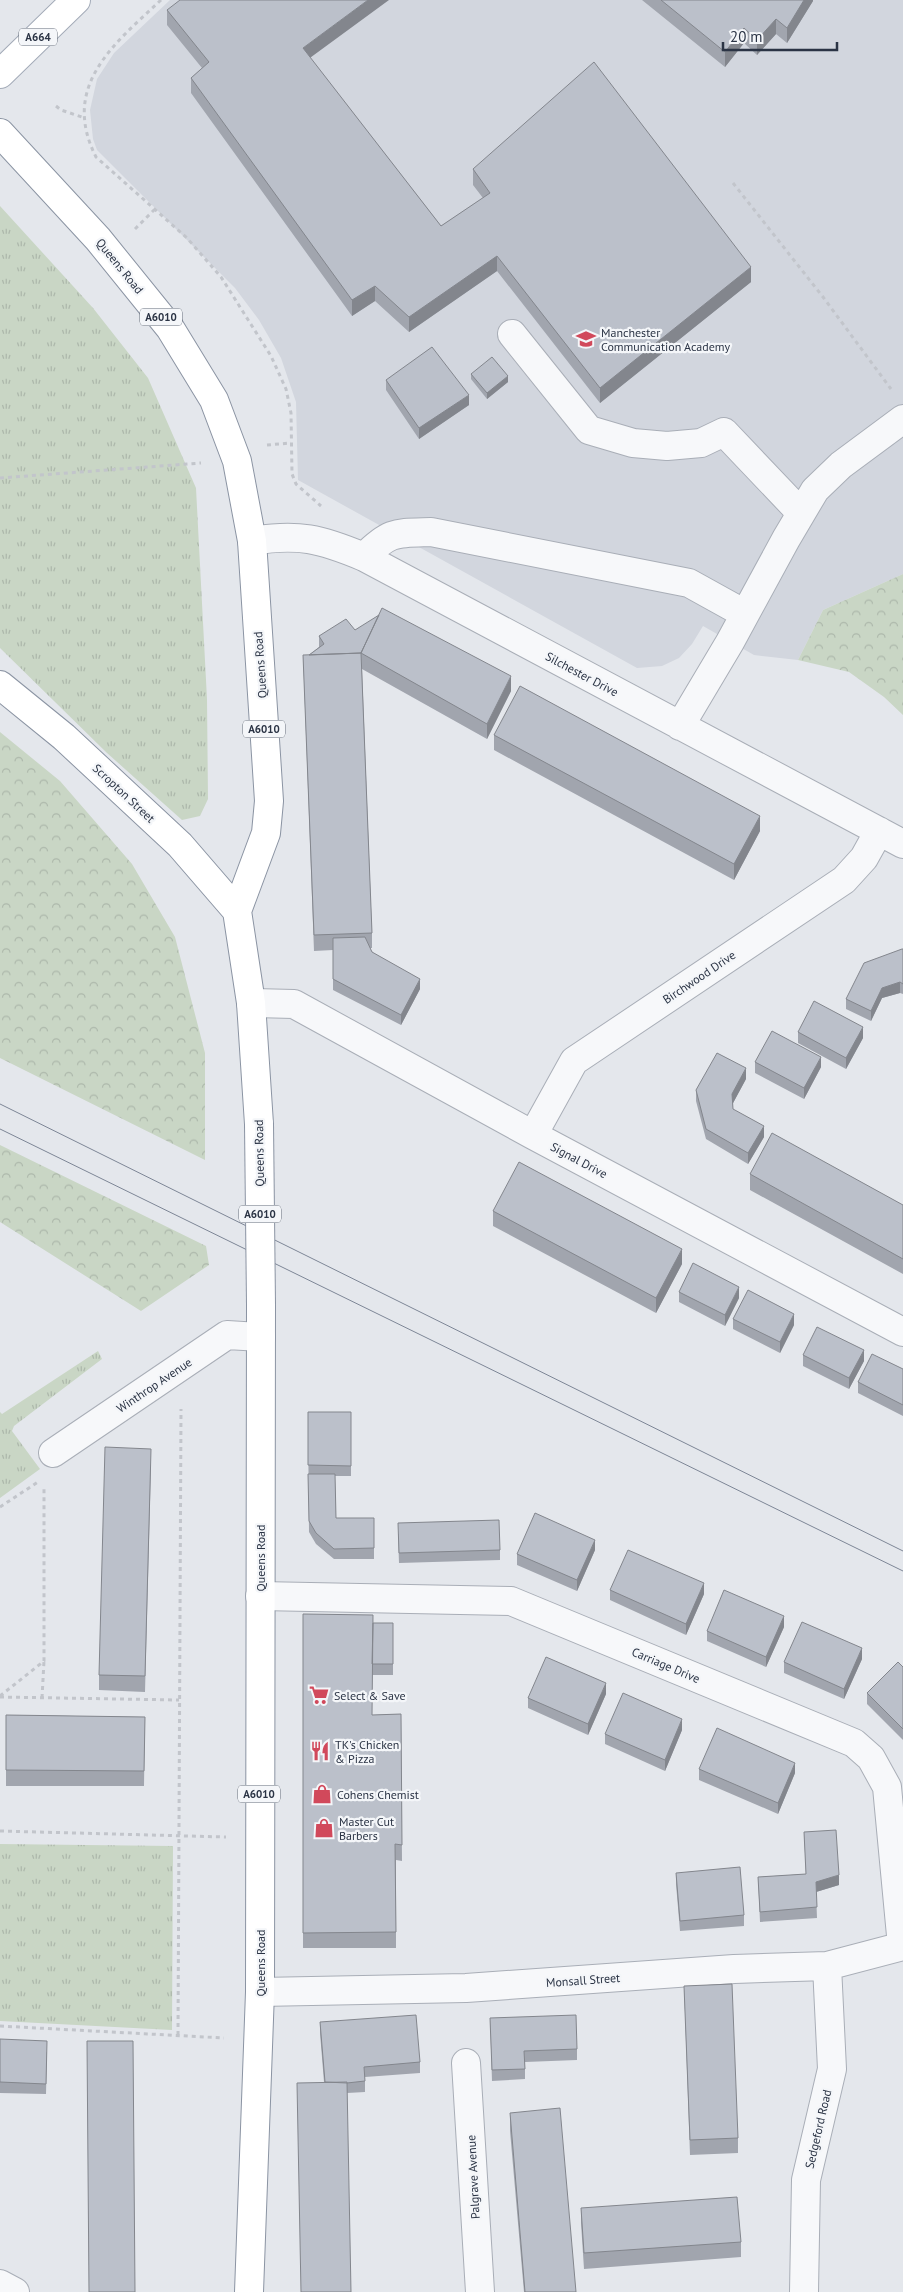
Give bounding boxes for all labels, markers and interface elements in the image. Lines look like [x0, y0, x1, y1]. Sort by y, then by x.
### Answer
scale bar [723, 20, 837, 52]
text: 20 m [730, 27, 763, 46]
road number: A664 [19, 28, 57, 46]
street label: Queens Road [93, 235, 147, 297]
road number: A6010 [140, 308, 182, 326]
place label: Manchester Communication Academy [601, 325, 731, 354]
school or university icon: Manchester Communication Academy [575, 328, 597, 350]
street label: Queens Road [250, 631, 270, 699]
street label: Silchester Drive [543, 648, 621, 700]
road number: A6010 [243, 721, 285, 738]
street label: Scropton Street [90, 760, 158, 826]
street label: Birchwood Drive [660, 947, 738, 1007]
street label: Queens Road [251, 1119, 267, 1187]
street label: Signal Drive [548, 1139, 610, 1181]
road number: A6010 [239, 1206, 281, 1222]
street label: Winthrop Avenue [113, 1354, 195, 1416]
street label: Queens Road [253, 1525, 268, 1591]
street label: Carriage Drive [630, 1644, 702, 1686]
supermarket icon: Select & Save [308, 1684, 330, 1706]
place label: Select & Save [334, 1688, 406, 1703]
place label: TK's Chicken & Pizza [335, 1737, 399, 1766]
restaurant icon: TK's Chicken & Pizza [309, 1740, 331, 1762]
shop icon: Cohens Chemist [311, 1783, 333, 1805]
road number: A6010 [238, 1786, 280, 1802]
place label: Cohens Chemist [337, 1787, 419, 1802]
place label: Master Cut Barbers [339, 1814, 394, 1843]
shop icon: Master Cut Barbers [313, 1817, 335, 1839]
street label: Queens Road [253, 1930, 268, 1996]
street label: Monsall Street [545, 1970, 621, 1990]
street label: Sedgeford Road [802, 2088, 834, 2170]
street label: Palgrave Avenue [463, 2135, 483, 2219]

